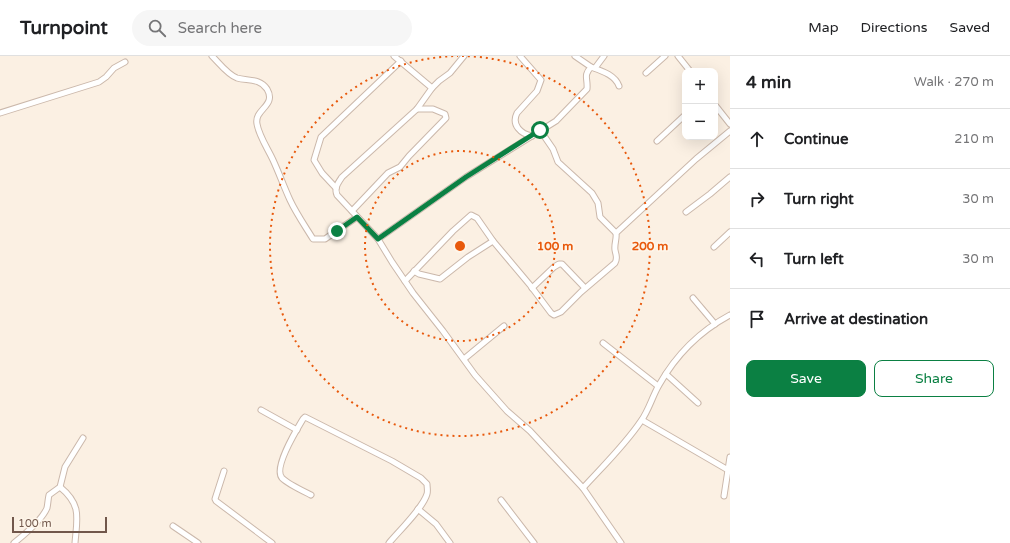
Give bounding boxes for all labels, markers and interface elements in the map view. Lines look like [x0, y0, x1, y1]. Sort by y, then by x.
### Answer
search box [132, 10, 412, 46]
text: Turnpoint [20, 17, 108, 39]
icon: search [146, 17, 168, 39]
text: Search here [178, 19, 262, 37]
text: Map [808, 19, 839, 36]
text: Directions [861, 19, 928, 36]
text: Saved [950, 19, 990, 36]
map controls [682, 68, 718, 140]
button: + [682, 68, 718, 104]
text: 4 min [746, 72, 791, 93]
text: Walk · 270 m [914, 74, 994, 90]
button: − [682, 104, 718, 140]
route start [531, 121, 549, 139]
icon: ahead [746, 128, 768, 150]
text: Continue [784, 130, 848, 148]
text: 210 m [954, 131, 994, 147]
icon: right [746, 188, 768, 210]
text: Turn right [784, 190, 854, 208]
text: 30 m [962, 191, 994, 207]
route end [328, 222, 346, 240]
centre of rings [453, 239, 467, 253]
text: 100 m [537, 239, 573, 253]
text: 200 m [632, 239, 668, 253]
icon: left [746, 248, 768, 270]
text: Turn left [784, 250, 844, 268]
text: 30 m [962, 251, 994, 267]
icon: arrive [746, 308, 768, 330]
text: Arrive at destination [784, 310, 928, 328]
button: Save [746, 360, 866, 397]
button: Share [874, 360, 994, 397]
scale bar [12, 515, 107, 534]
text: 100 m [18, 517, 52, 530]

